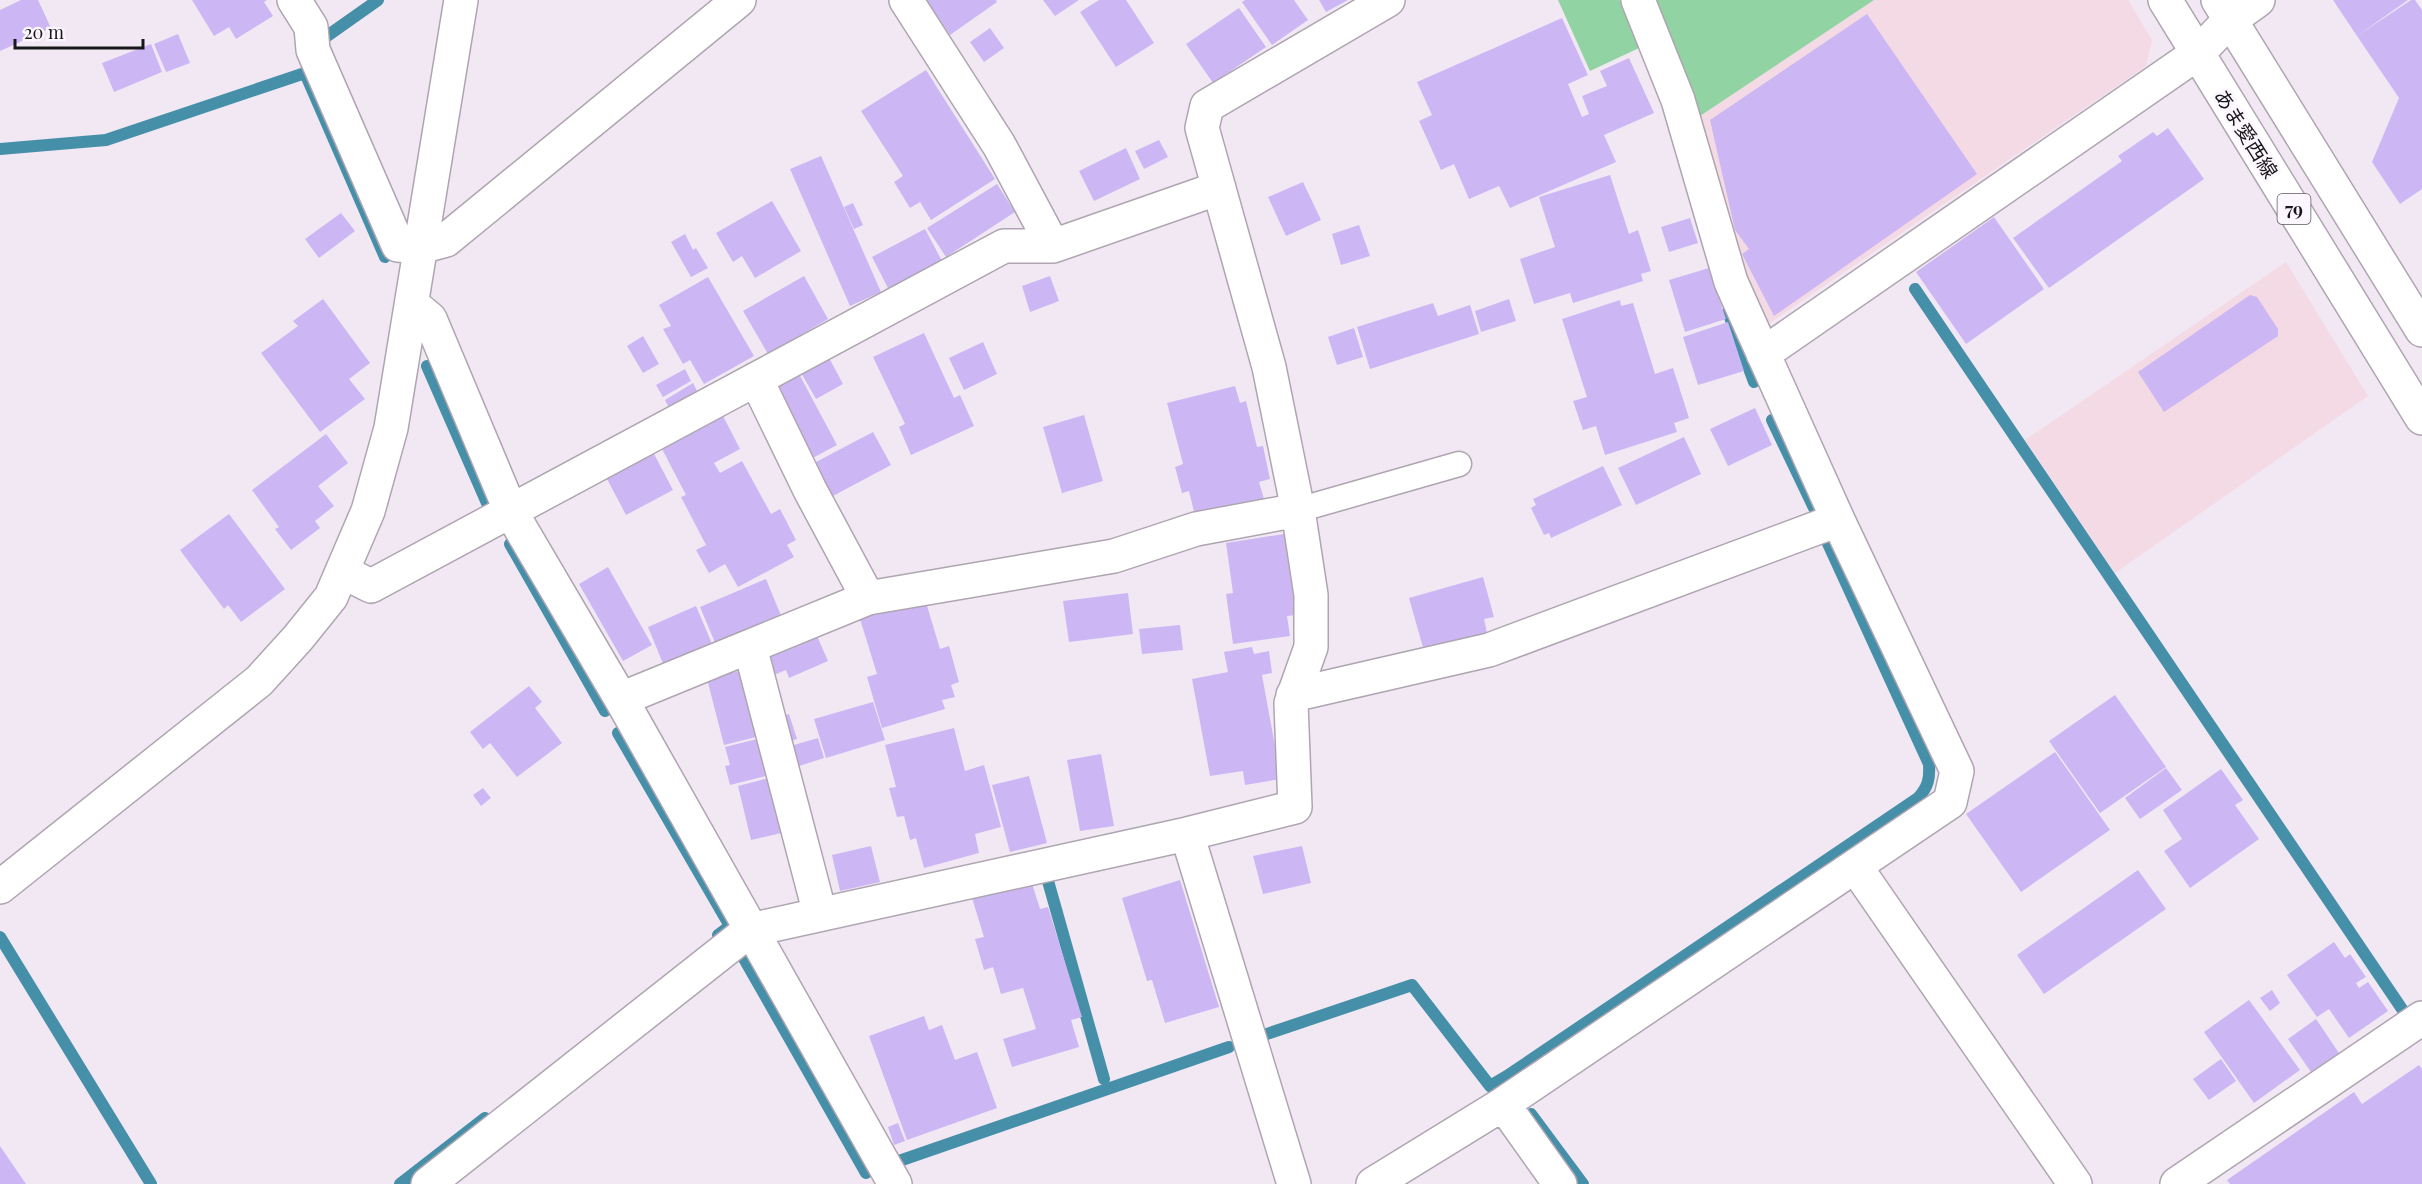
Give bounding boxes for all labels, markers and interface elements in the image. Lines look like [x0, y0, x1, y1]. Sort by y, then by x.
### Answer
scale bar [15, 12, 142, 50]
text: 20 m [24, 20, 64, 44]
street label: あま愛西線 [2209, 83, 2285, 183]
road number: 79 [2278, 194, 2310, 224]

